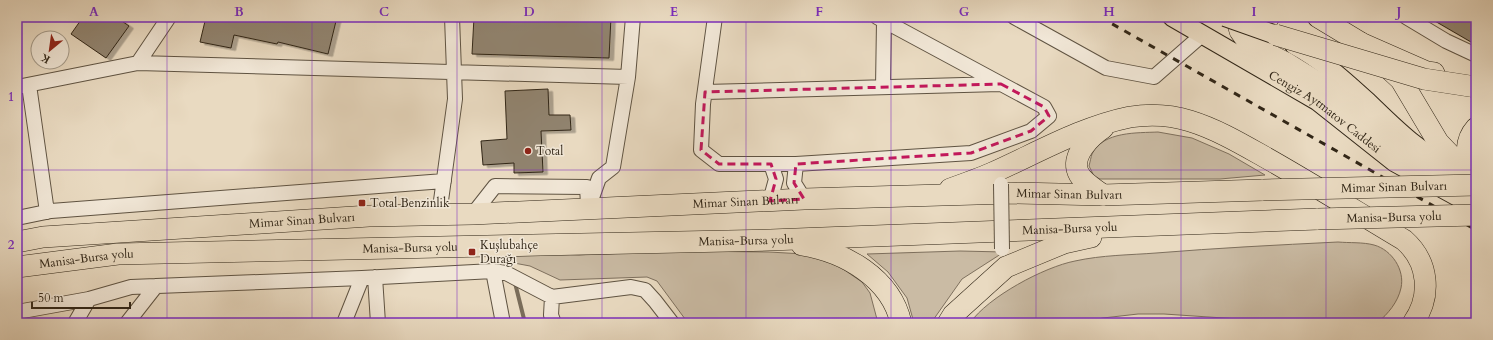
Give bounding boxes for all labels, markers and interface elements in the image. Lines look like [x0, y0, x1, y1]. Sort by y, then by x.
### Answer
text: A [89, 3, 99, 21]
text: B [234, 3, 244, 21]
text: C [379, 3, 389, 21]
text: D [523, 3, 535, 21]
text: E [670, 3, 678, 21]
text: F [815, 3, 823, 21]
text: G [959, 3, 970, 21]
text: H [1103, 3, 1115, 21]
text: I [1251, 3, 1257, 21]
text: J [1395, 3, 1402, 21]
north arrow [30, 30, 70, 70]
text: K [38, 50, 53, 67]
street label: Cengiz Aytmatov Caddesi [1266, 67, 1385, 157]
text: 1 [8, 88, 14, 106]
place label: Total [536, 143, 563, 159]
marker: Total [523, 146, 533, 156]
street label: Mimar Sinan Bulvarı [1341, 178, 1448, 196]
street label: Mimar Sinan Bulvarı [1016, 185, 1123, 203]
street label: Mimar Sinan Bulvarı [692, 191, 799, 212]
place label: Total Benzinlik [370, 195, 450, 211]
marker: Total Benzinlik [357, 198, 367, 208]
street label: Manisa-Bursa yolu [1346, 208, 1442, 226]
street label: Mimar Sinan Bulvarı [249, 209, 356, 232]
street label: Manisa-Bursa yolu [1022, 219, 1118, 238]
street label: Manisa-Bursa yolu [698, 231, 794, 250]
text: 2 [8, 236, 15, 254]
place label: Kuşlubahçe Durağı [480, 237, 538, 267]
street label: Manisa-Bursa yolu [362, 239, 458, 257]
street label: Manisa-Bursa yolu [38, 246, 134, 272]
marker: Kuşlubahçe Durağı [467, 247, 477, 257]
scale bar [32, 284, 130, 310]
text: 50 m [38, 290, 65, 306]

